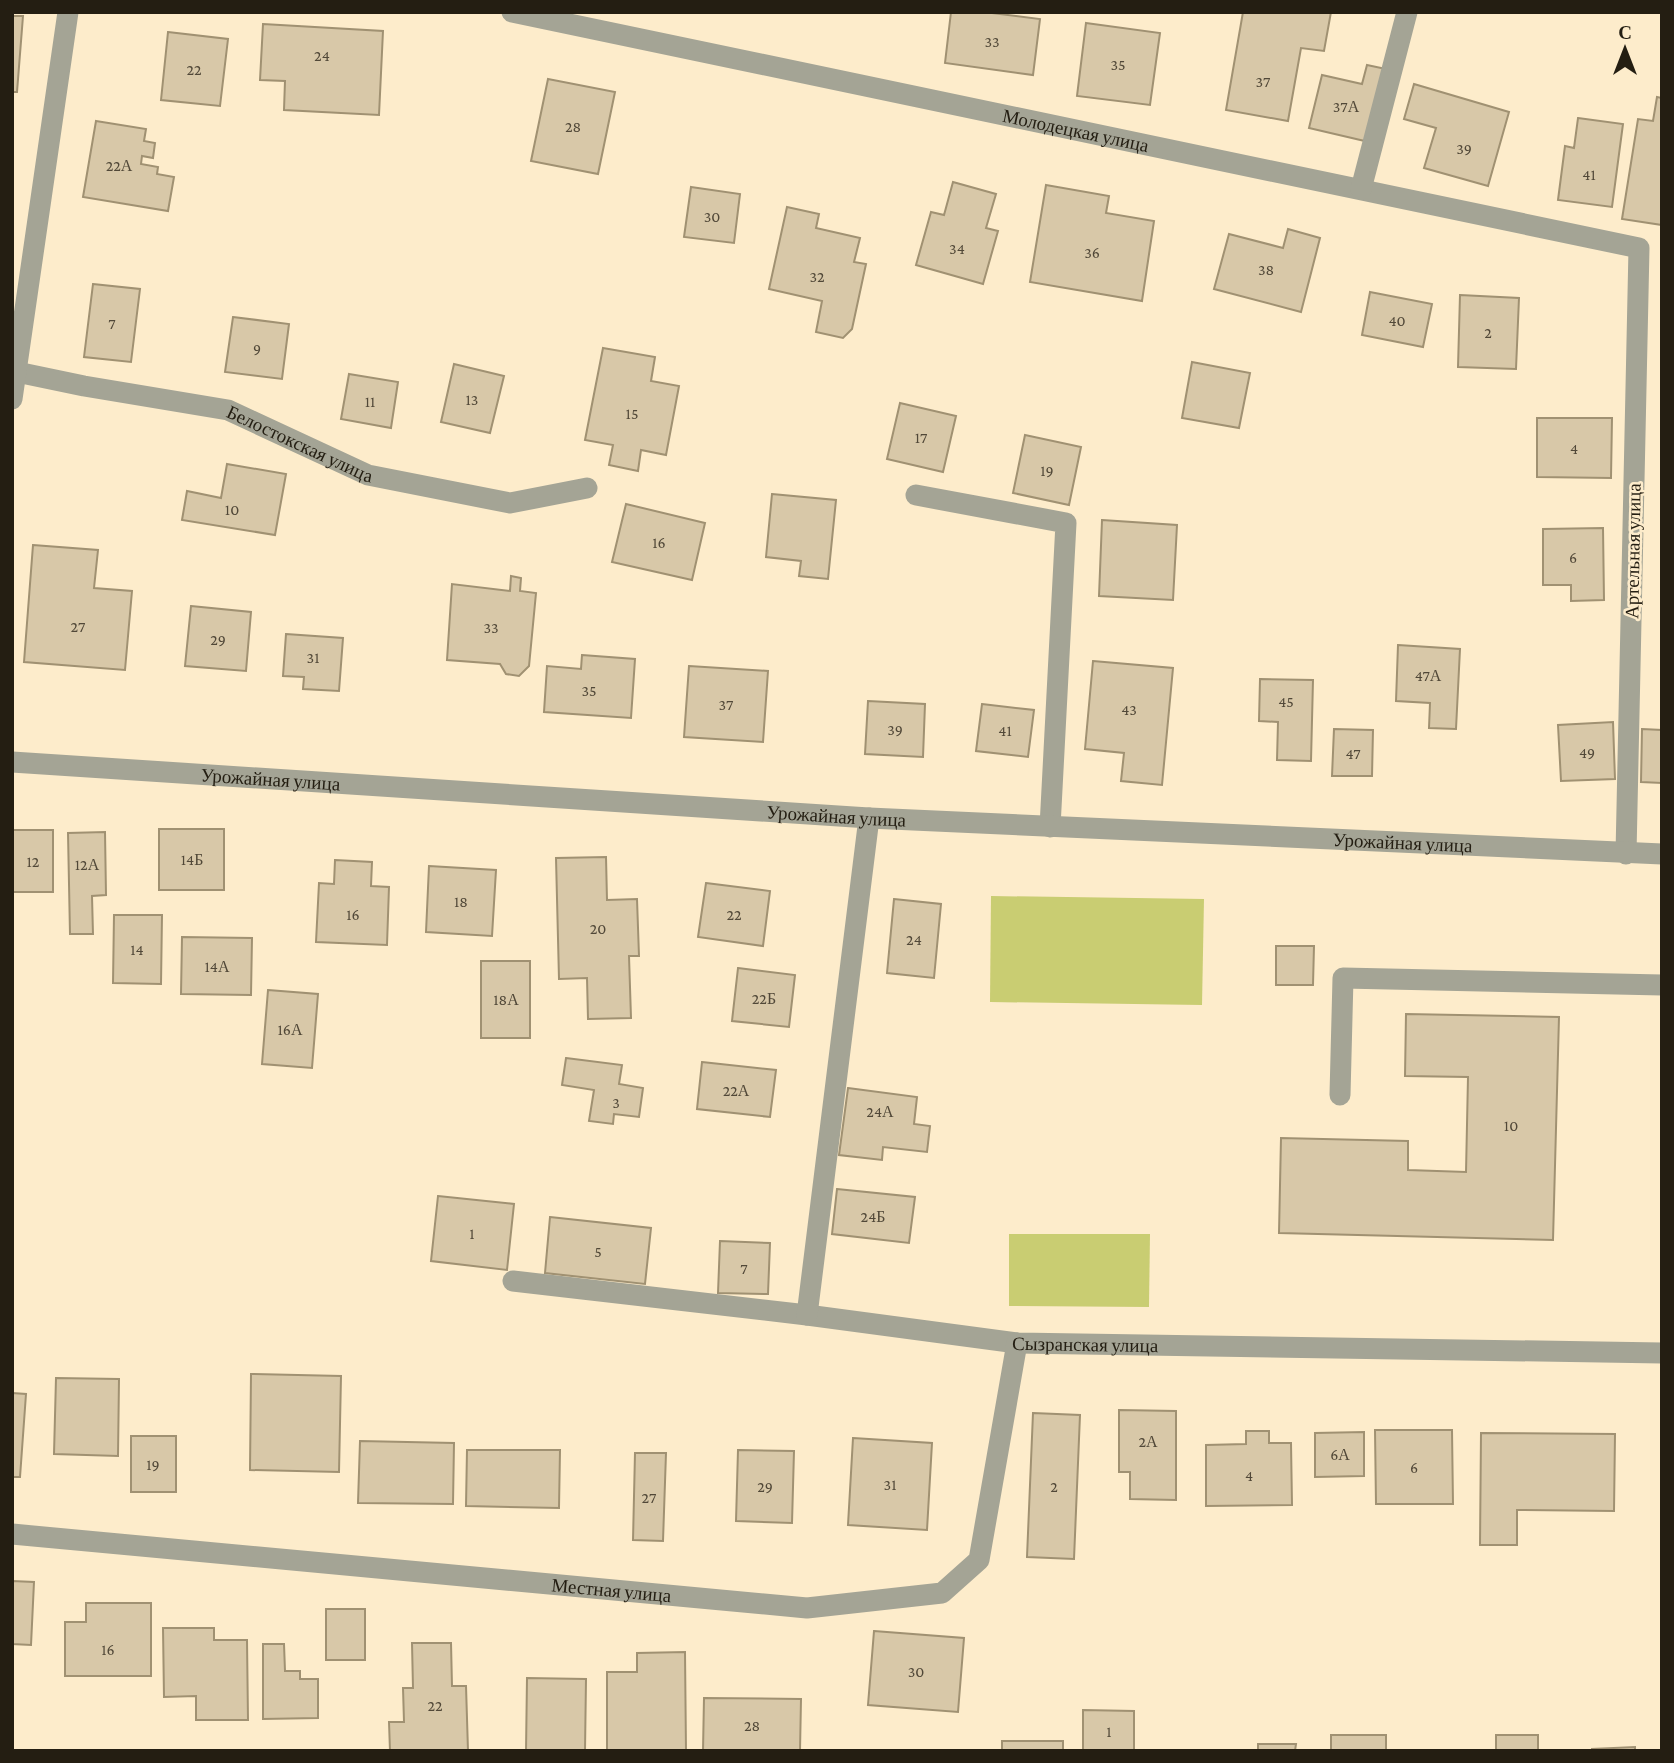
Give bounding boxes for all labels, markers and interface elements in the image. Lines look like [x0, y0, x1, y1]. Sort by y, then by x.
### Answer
north arrow [1590, 14, 1660, 84]
text: С [1618, 22, 1632, 43]
house number: 33 [984, 33, 1000, 50]
house number: 24 [314, 47, 330, 64]
house number: 35 [1110, 56, 1126, 73]
house number: 22 [186, 61, 202, 78]
house number: 37 [1256, 73, 1271, 90]
house number: 37А [1333, 98, 1360, 115]
street label: Молодецкая улица [1001, 105, 1151, 156]
house number: 28 [565, 118, 581, 135]
house number: 39 [1456, 140, 1472, 157]
house number: 22А [106, 157, 133, 174]
house number: 41 [1582, 166, 1596, 183]
house number: 30 [704, 208, 720, 225]
house number: 34 [949, 240, 965, 257]
house number: 36 [1084, 244, 1100, 261]
house number: 38 [1258, 261, 1274, 278]
house number: 32 [809, 268, 825, 285]
house number: 40 [1388, 312, 1406, 329]
house number: 7 [108, 315, 116, 332]
house number: 2 [1484, 324, 1492, 341]
house number: 9 [253, 340, 261, 357]
house number: 13 [466, 391, 478, 408]
house number: 11 [365, 393, 375, 410]
street label: Белостокская улица [224, 401, 375, 486]
house number: 15 [626, 405, 638, 422]
house number: 17 [915, 429, 928, 446]
house number: 4 [1570, 440, 1578, 457]
house number: 19 [1040, 462, 1054, 479]
street label: Артельная улица [1621, 482, 1645, 619]
house number: 10 [225, 501, 239, 518]
house number: 16 [652, 534, 666, 551]
house number: 6 [1569, 549, 1577, 566]
house number: 27 [71, 618, 86, 635]
house number: 33 [483, 619, 499, 636]
house number: 29 [210, 631, 226, 648]
house number: 31 [307, 649, 319, 666]
house number: 47А [1415, 667, 1442, 684]
house number: 35 [581, 682, 597, 699]
house number: 45 [1278, 693, 1294, 710]
house number: 37 [719, 696, 734, 713]
house number: 43 [1121, 701, 1137, 718]
house number: 39 [887, 721, 903, 738]
house number: 41 [998, 722, 1012, 739]
house number: 49 [1579, 744, 1595, 761]
house number: 47 [1345, 745, 1361, 762]
street label: Урожайная улица [200, 764, 342, 794]
street label: Урожайная улица [766, 801, 907, 830]
street label: Урожайная улица [1332, 829, 1474, 856]
house number: 14Б [181, 851, 203, 868]
house number: 12 [27, 853, 40, 870]
house number: 12А [75, 856, 100, 873]
house number: 18 [454, 893, 468, 910]
house number: 16 [346, 906, 360, 923]
house number: 22 [726, 906, 742, 923]
house number: 20 [590, 920, 606, 937]
house number: 24 [906, 931, 922, 948]
house number: 14 [130, 941, 144, 958]
house number: 14А [204, 958, 230, 975]
house number: 22Б [752, 990, 776, 1007]
house number: 18А [493, 991, 519, 1008]
house number: 16А [278, 1021, 303, 1038]
house number: 22А [723, 1082, 750, 1099]
house number: 3 [612, 1094, 620, 1111]
house number: 24А [866, 1103, 894, 1120]
house number: 10 [1504, 1117, 1518, 1134]
house number: 24Б [861, 1208, 885, 1225]
house number: 1 [469, 1225, 475, 1242]
house number: 5 [594, 1243, 602, 1260]
house number: 7 [740, 1260, 748, 1277]
street label: Сызранская улица [1012, 1332, 1159, 1356]
house number: 2А [1138, 1433, 1158, 1450]
house number: 6А [1330, 1446, 1350, 1463]
house number: 19 [146, 1456, 160, 1473]
house number: 6 [1410, 1459, 1418, 1476]
house number: 4 [1245, 1467, 1253, 1484]
house number: 31 [884, 1476, 896, 1493]
house number: 29 [757, 1478, 773, 1495]
house number: 2 [1050, 1478, 1058, 1495]
house number: 27 [642, 1489, 657, 1506]
street label: Местная улица [551, 1574, 673, 1606]
house number: 16 [101, 1641, 115, 1658]
house number: 30 [908, 1663, 924, 1680]
house number: 22 [427, 1697, 443, 1714]
house number: 28 [744, 1717, 760, 1734]
house number: 1 [1106, 1723, 1112, 1740]

